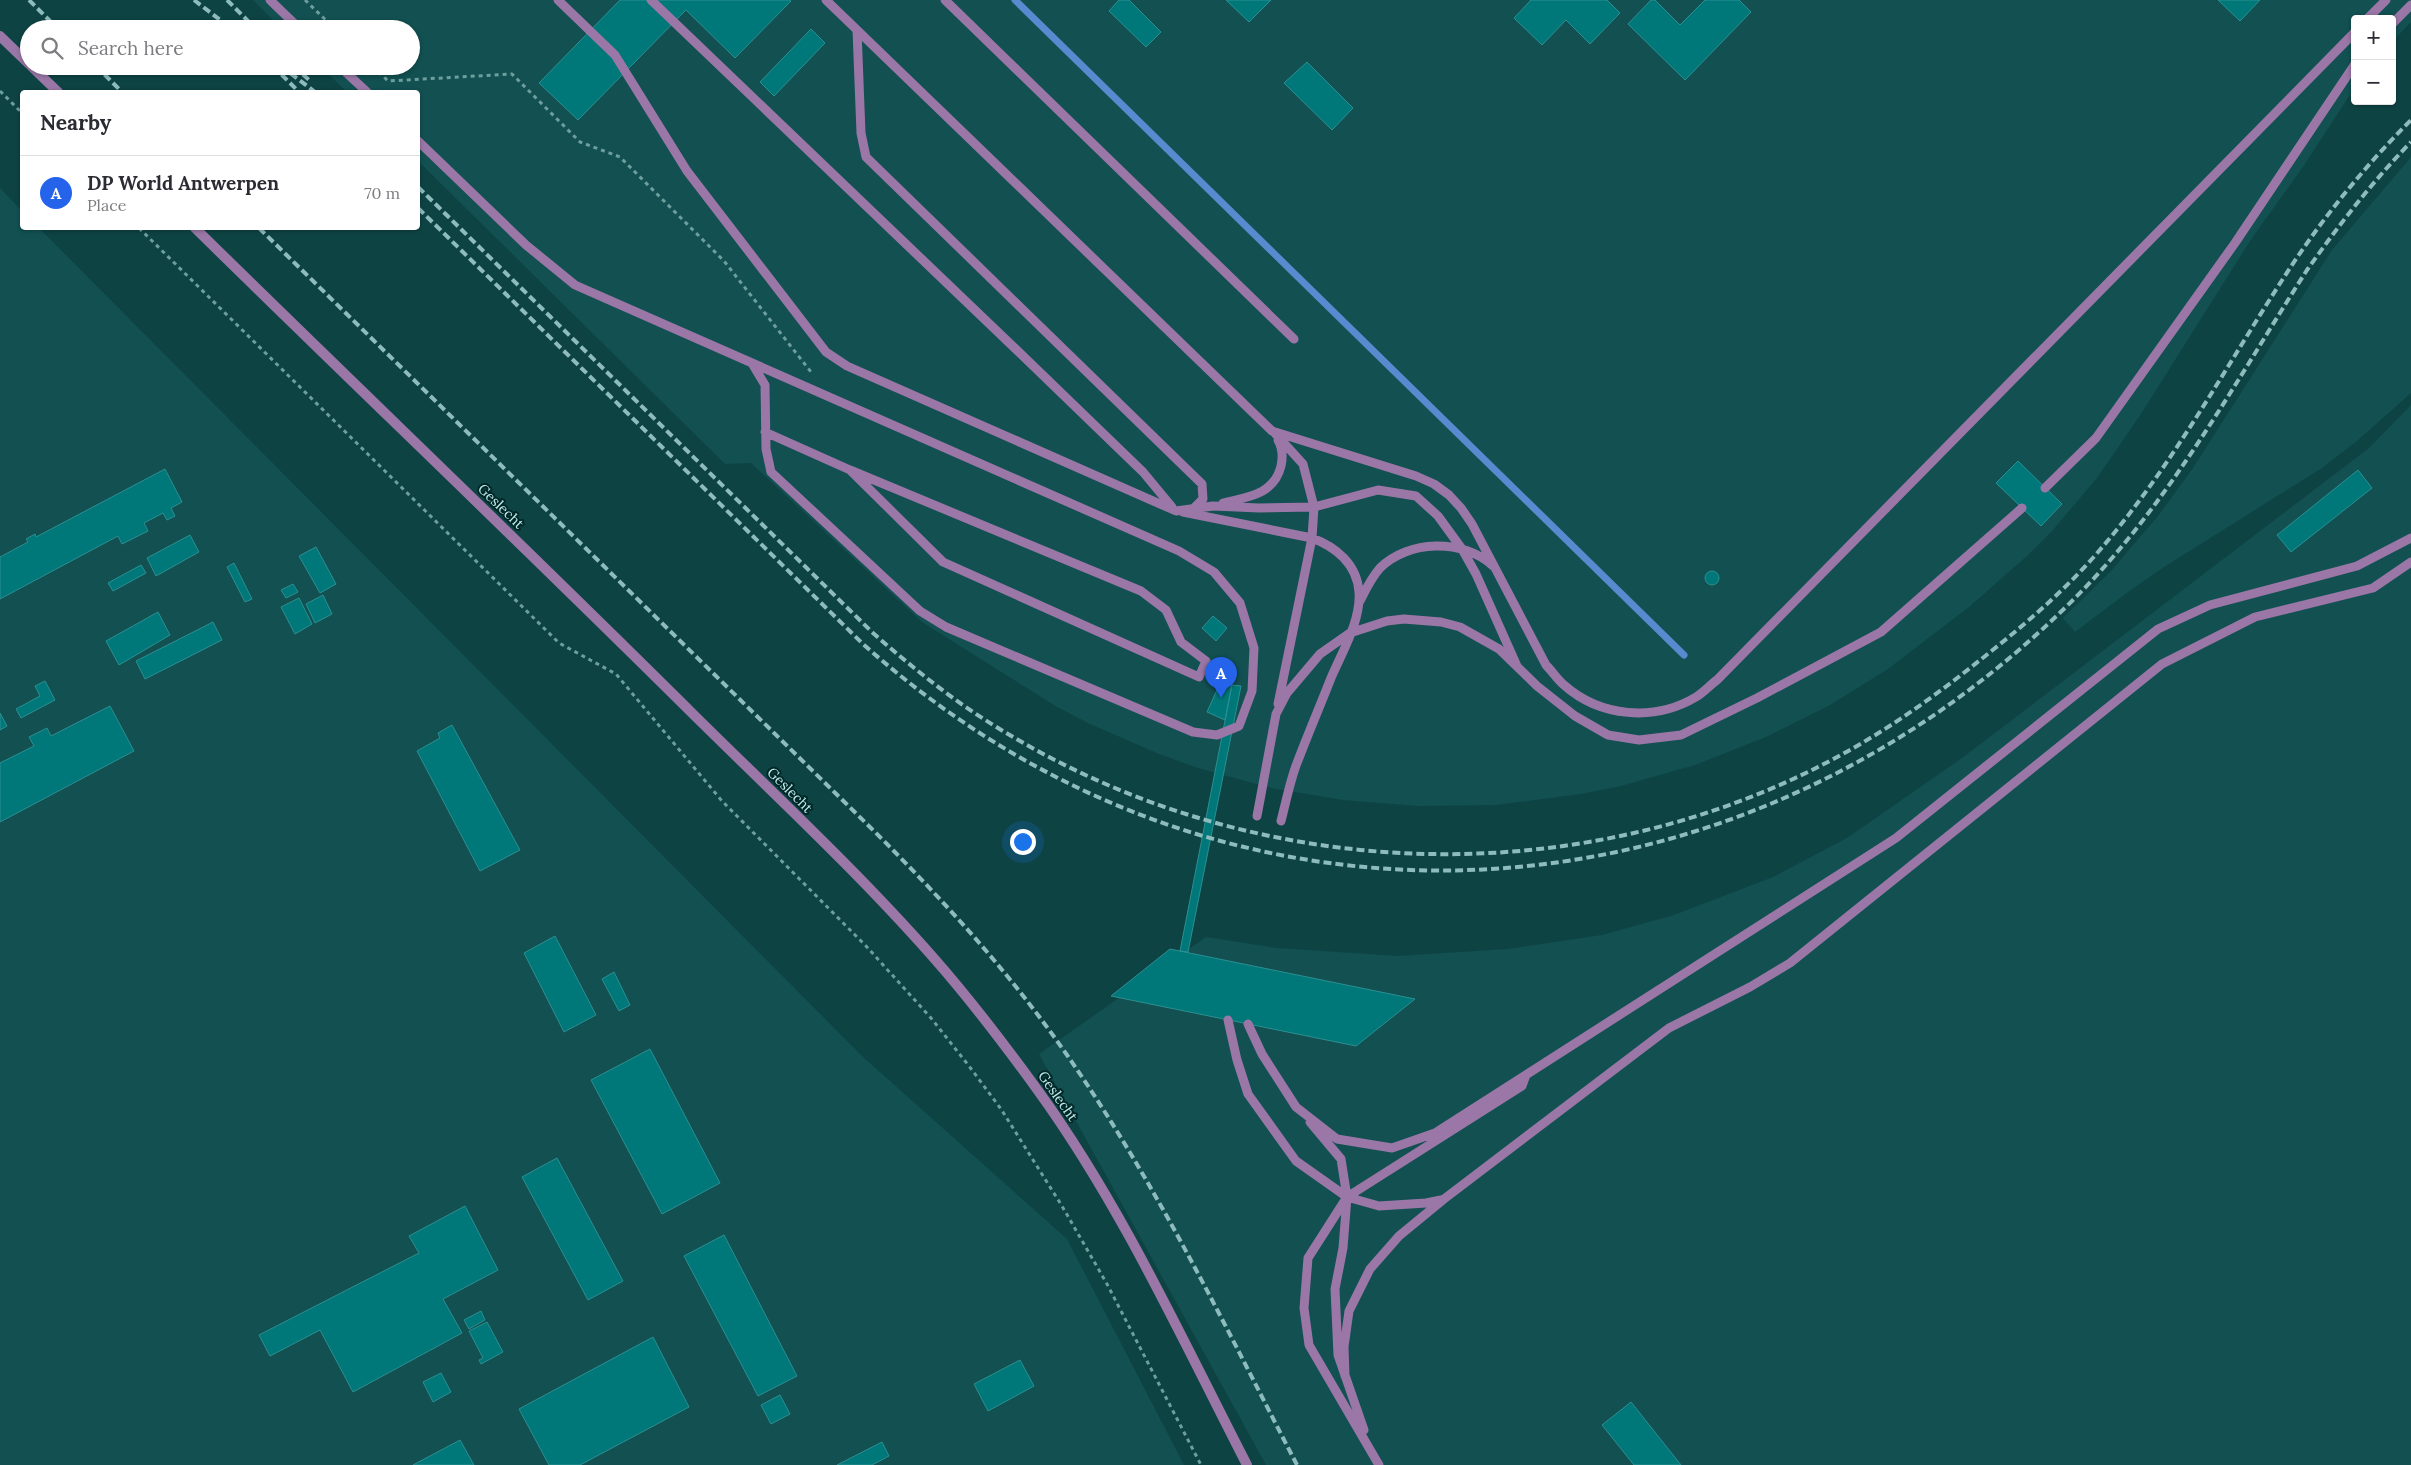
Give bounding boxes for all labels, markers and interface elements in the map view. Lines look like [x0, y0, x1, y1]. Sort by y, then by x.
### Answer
map controls [2351, 15, 2396, 105]
button: + [2351, 15, 2396, 60]
search box [20, 20, 420, 75]
icon: search [38, 34, 66, 62]
text: Search here [78, 36, 184, 60]
button: − [2351, 60, 2396, 105]
text: Nearby [40, 109, 111, 136]
text: DP World Antwerpen [87, 171, 279, 195]
text: A [51, 183, 61, 203]
text: 70 m [364, 183, 400, 203]
text: Place [87, 195, 126, 215]
street label: Geslecht [474, 480, 528, 533]
pin: A [1205, 657, 1237, 698]
street label: Geslecht [763, 763, 817, 817]
your location [1010, 829, 1036, 855]
street label: Geslecht [1034, 1067, 1082, 1125]

